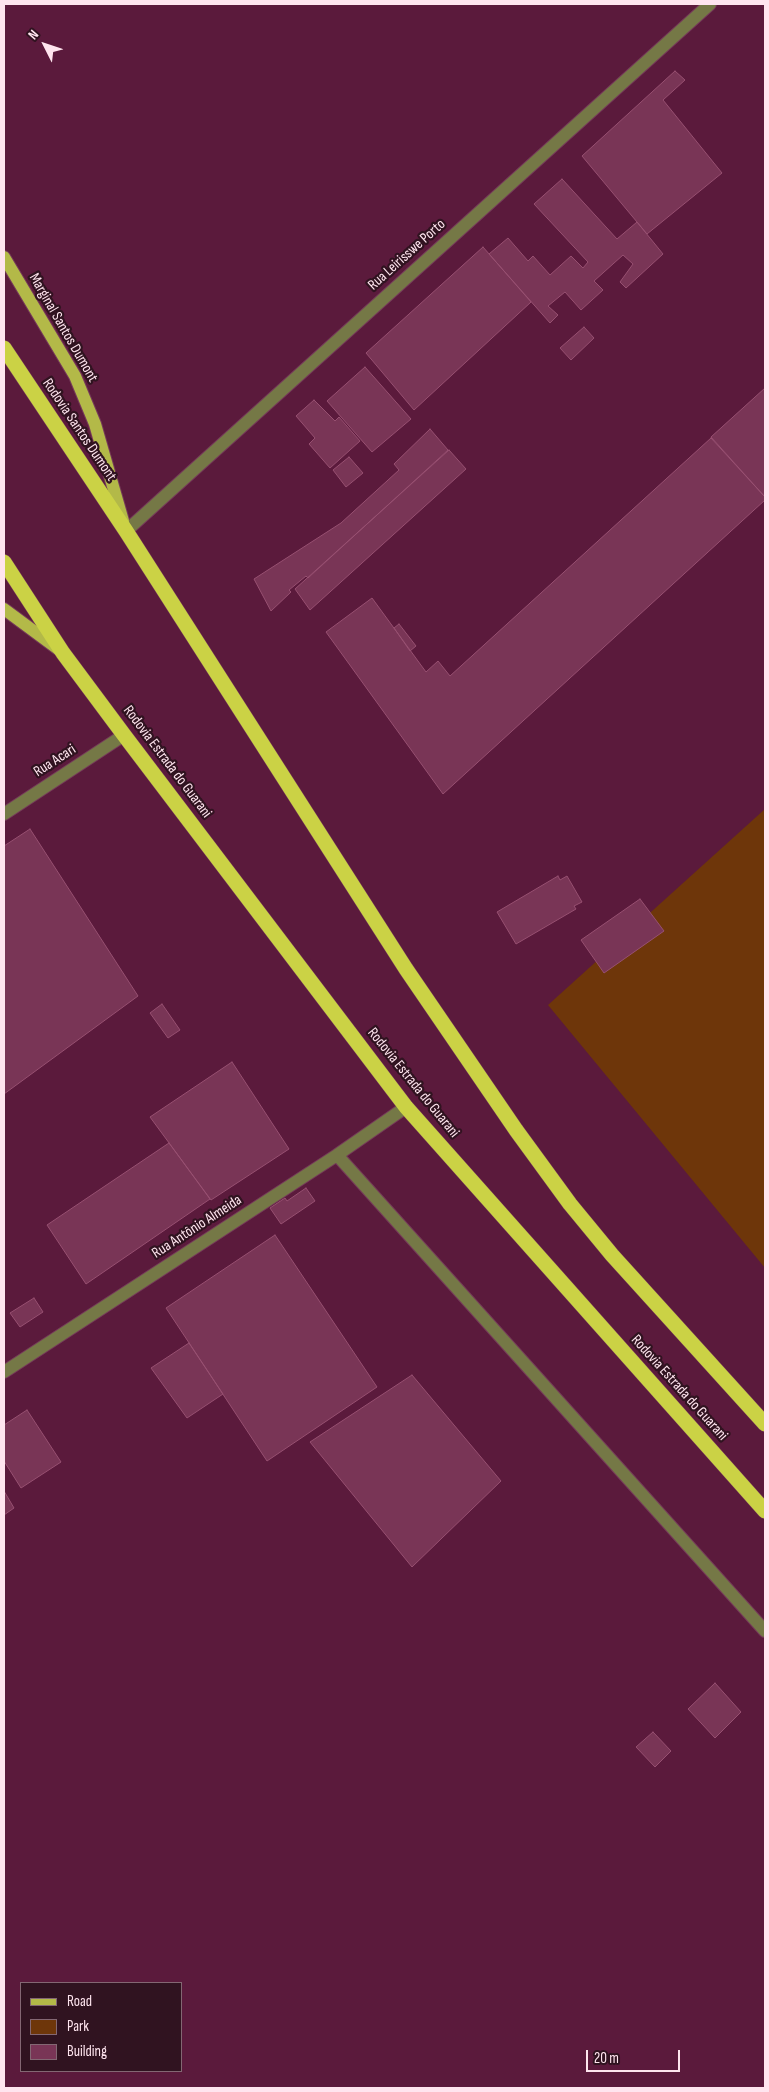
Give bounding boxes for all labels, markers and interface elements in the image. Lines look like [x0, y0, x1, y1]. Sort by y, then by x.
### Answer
north arrow [20, 20, 70, 70]
text: N [24, 26, 42, 43]
street label: Rua Leirisswe Porto [365, 216, 449, 294]
street label: Marginal Santos Dumont [25, 270, 101, 386]
street label: Rodovia Santos Dumont [38, 375, 120, 485]
street label: Rodovia Estrada do Guarani [119, 702, 215, 822]
street label: Rua Acari [31, 741, 79, 781]
street label: Rodovia Estrada do Guarani [363, 1025, 463, 1141]
street label: Rua Antônio Almeida [149, 1191, 245, 1263]
street label: Rodovia Estrada do Guarani [627, 1331, 731, 1445]
legend [20, 1982, 182, 2072]
text: Road [67, 1992, 92, 2011]
text: Park [67, 2017, 89, 2036]
scale bar [589, 2040, 683, 2072]
text: Building [67, 2042, 107, 2061]
text: 20 m [594, 2049, 619, 2068]

